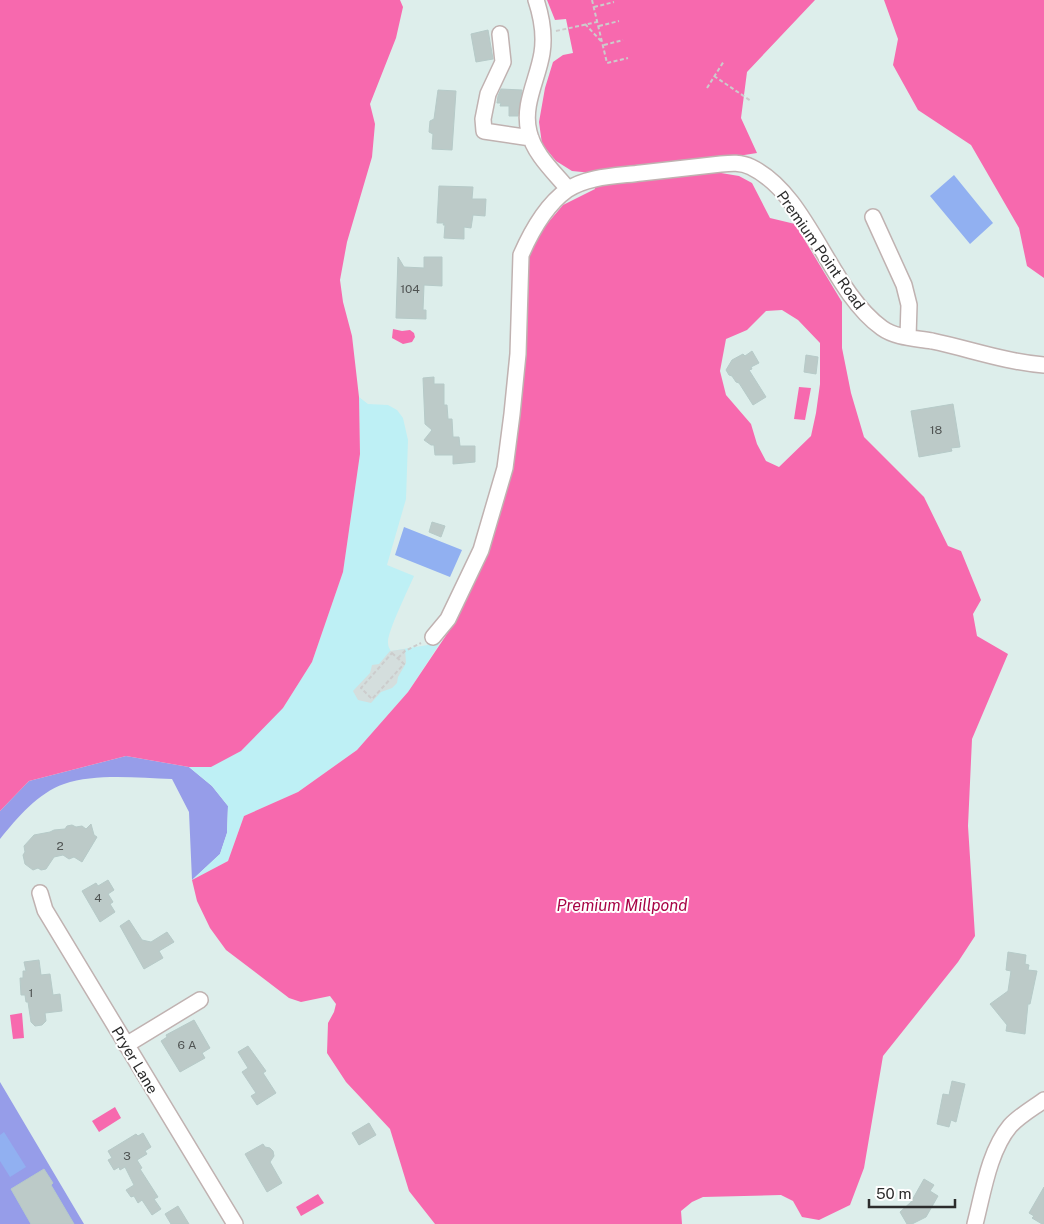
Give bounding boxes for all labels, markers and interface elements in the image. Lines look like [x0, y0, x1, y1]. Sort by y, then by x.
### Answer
street label: Premium Point Road [774, 187, 868, 313]
house number: 104 [400, 282, 420, 296]
house number: 18 [930, 423, 943, 437]
house number: 2 [56, 839, 64, 853]
house number: 4 [94, 891, 102, 905]
water label: Premium Millpond [557, 896, 688, 915]
house number: 1 [29, 986, 33, 1000]
street label: Pryer Lane [108, 1023, 162, 1097]
house number: 6 A [178, 1038, 197, 1052]
house number: 3 [123, 1149, 131, 1163]
scale bar [869, 1176, 955, 1208]
text: 50 m [876, 1185, 911, 1202]

